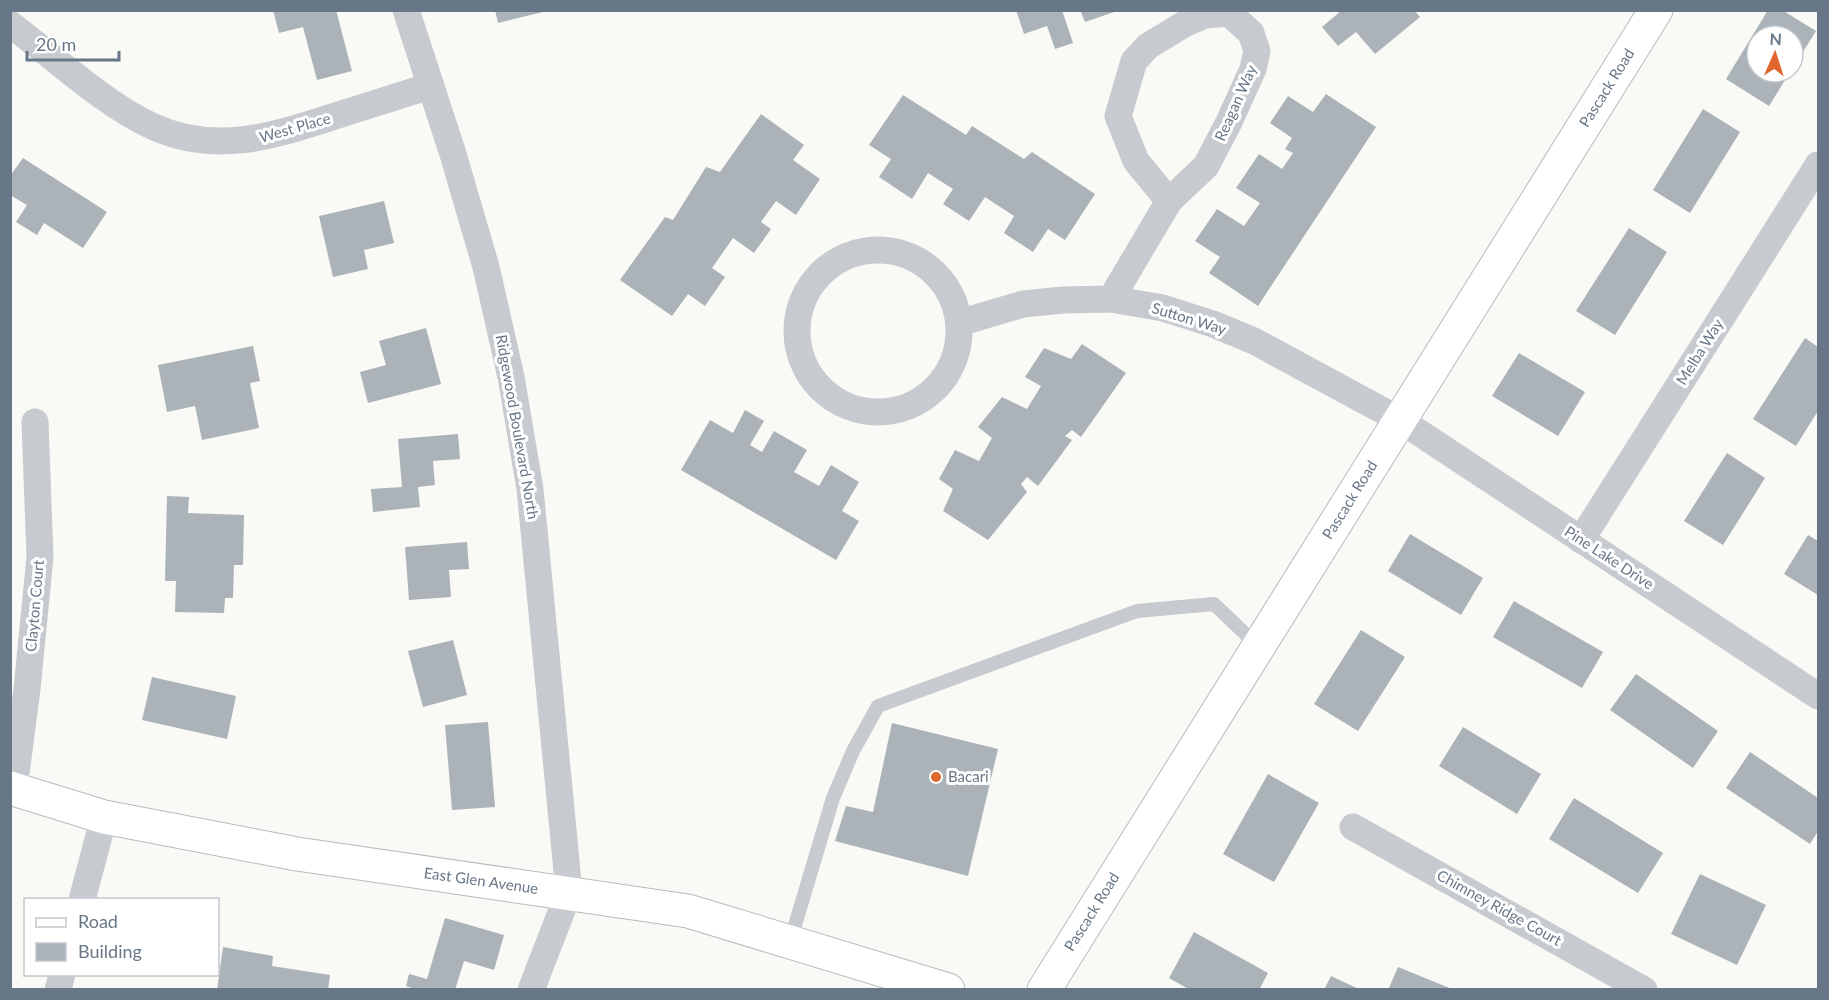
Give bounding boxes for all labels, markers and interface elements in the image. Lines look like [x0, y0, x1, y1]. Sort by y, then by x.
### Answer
scale bar [27, 24, 118, 62]
north arrow [1745, 24, 1805, 84]
text: N [1769, 29, 1782, 48]
text: 20 m [36, 33, 76, 55]
street label: Pascack Road [1575, 45, 1637, 130]
street label: Reagan Way [1210, 62, 1260, 143]
street label: West Place [257, 108, 332, 146]
street label: Sutton Way [1150, 298, 1229, 338]
street label: Melba Way [1672, 315, 1727, 388]
street label: Ridgewood Boulevard North [493, 333, 543, 520]
street label: Pascack Road [1318, 457, 1380, 542]
street label: Pine Lake Drive [1562, 522, 1658, 593]
street label: Clayton Court [21, 559, 47, 653]
place label: Bacari [948, 767, 989, 785]
marker: Bacari [929, 770, 943, 784]
street label: East Glen Avenue [423, 863, 540, 897]
street label: Chimney Ridge Court [1434, 865, 1566, 949]
street label: Pascack Road [1060, 869, 1122, 954]
legend [24, 898, 219, 976]
text: Road [78, 910, 118, 932]
text: Building [78, 940, 142, 962]

